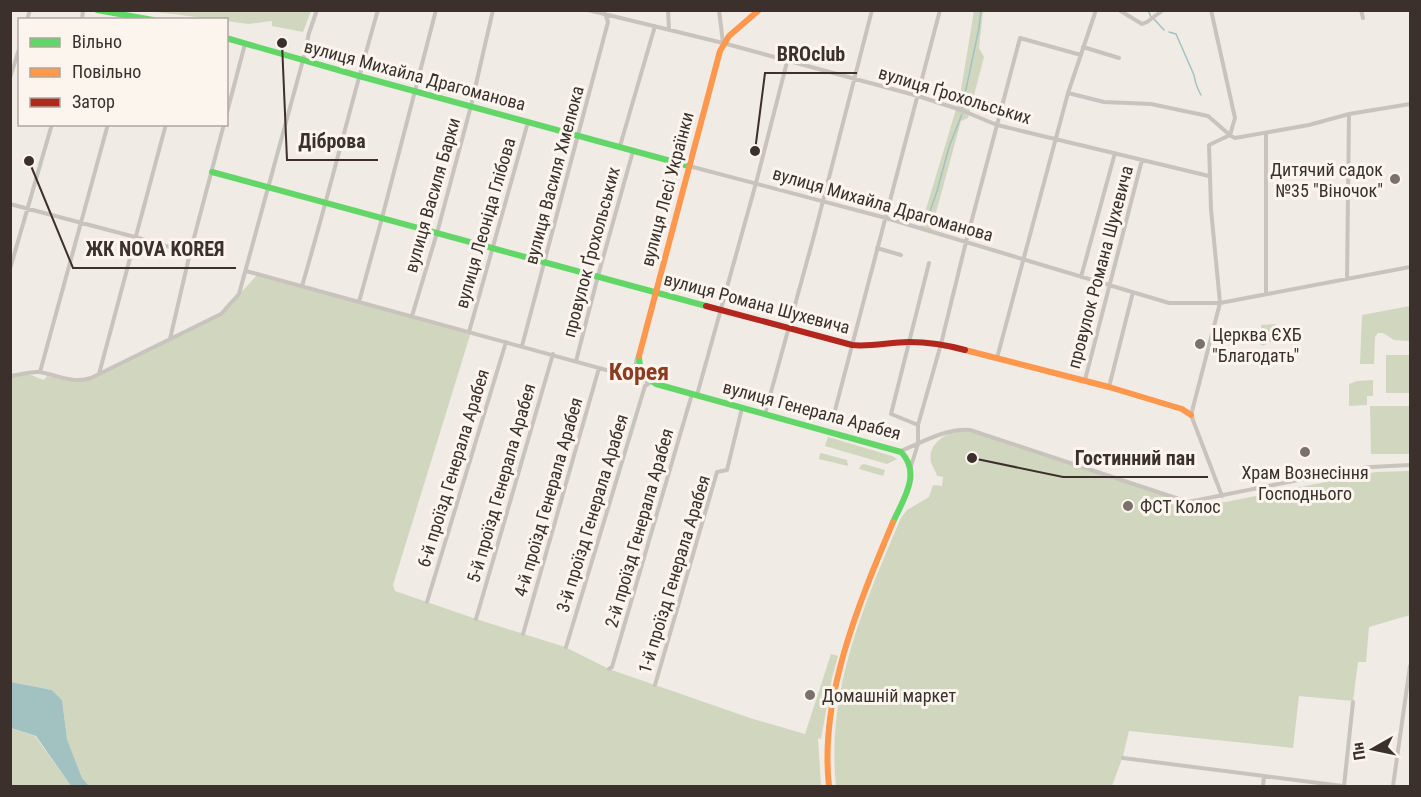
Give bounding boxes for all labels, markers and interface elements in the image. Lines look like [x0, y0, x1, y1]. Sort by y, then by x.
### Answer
legend [18, 18, 228, 126]
text: Вільно [72, 31, 122, 52]
street label: вулиця Михайла Драгоманова [302, 35, 528, 115]
callout: BROclub [765, 35, 857, 73]
text: BROclub [777, 42, 845, 66]
text: Повільно [72, 61, 141, 82]
street label: вулиця Ґрохольських [876, 62, 1034, 128]
street label: вулиця Василя Хмелюка [520, 83, 588, 267]
text: Затор [72, 91, 115, 112]
street label: вулиця Лесі Українки [636, 109, 698, 269]
street label: вулиця Василя Барки [400, 115, 464, 275]
callout: Діброва [287, 122, 378, 160]
text: Діброва [298, 129, 366, 153]
street label: вулиця Леоніда Глібова [451, 135, 519, 311]
place label: Дитячий садок №35 "Віночок" [1270, 159, 1383, 201]
street label: вулиця Михайла Драгоманова [770, 162, 996, 246]
street label: провулок Романа Шухевича [1063, 163, 1137, 371]
street label: провулок Ґрохольських [558, 164, 624, 340]
marker: Дитячий садок №35 "Віночок" [1388, 172, 1402, 186]
callout: ЖК NOVA KOREЯ [73, 230, 236, 268]
text: ЖК NOVA KOREЯ [85, 237, 225, 261]
street label: вулиця Романа Шухевича [662, 268, 852, 338]
place label: Церква ЄХБ "Благодать" [1212, 324, 1302, 366]
marker: Церква ЄХБ "Благодать" [1193, 337, 1207, 351]
district label: Корея [609, 358, 669, 386]
street label: 6-й проїзд Генерала Арабея [413, 366, 493, 570]
street label: вулиця Генерала Арабея [721, 376, 903, 444]
street label: 5-й проїзд Генерала Арабея [462, 381, 540, 585]
street label: 4-й проїзд Генерала Арабея [509, 395, 587, 599]
street label: 3-й проїзд Генерала Арабея [552, 411, 632, 615]
street label: 2-й проїзд Генерала Арабея [600, 426, 678, 630]
callout: Гостинний пан [1063, 439, 1208, 477]
marker: Храм Вознесіння Господнього [1298, 445, 1312, 459]
text: Гостинний пан [1075, 446, 1195, 470]
place label: Храм Вознесіння Господнього [1241, 462, 1369, 504]
street label: 1-й проїзд Генерала Арабея [634, 472, 714, 676]
place label: ФСТ Колос [1140, 496, 1221, 517]
marker: ФСТ Колос [1121, 499, 1135, 513]
place label: Домашній маркет [822, 685, 956, 706]
marker: Домашній маркет [803, 688, 817, 702]
north arrow [1343, 719, 1403, 779]
text: Пн [1348, 741, 1369, 762]

